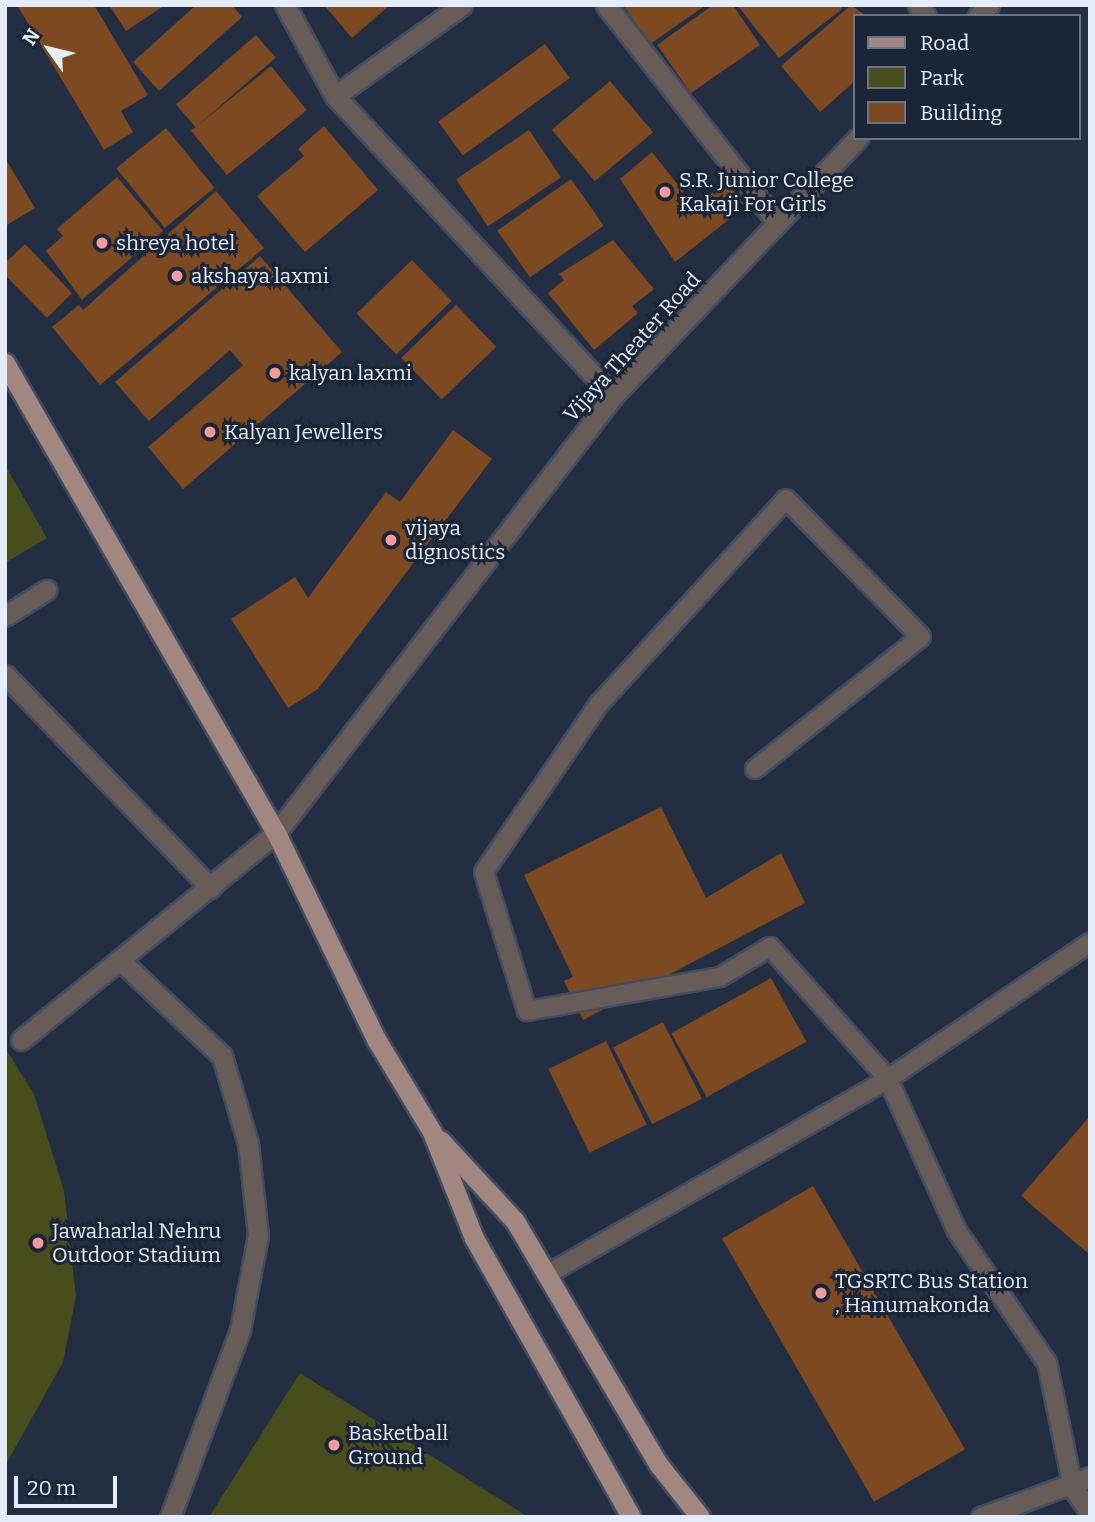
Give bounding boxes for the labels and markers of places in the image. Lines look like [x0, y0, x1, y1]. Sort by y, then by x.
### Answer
place label: S.R. Junior College Kakaji For Girls [679, 167, 854, 217]
marker: S.R. Junior College Kakaji For Girls [657, 184, 673, 200]
place label: shreya hotel [116, 230, 235, 256]
marker: shreya hotel [94, 235, 110, 251]
place label: akshaya laxmi [191, 263, 329, 289]
marker: akshaya laxmi [169, 268, 185, 284]
place label: kalyan laxmi [289, 360, 412, 386]
marker: kalyan laxmi [267, 365, 283, 381]
place label: Kalyan Jewellers [224, 419, 383, 445]
marker: Kalyan Jewellers [202, 424, 218, 440]
place label: vijaya dignostics [405, 515, 505, 565]
marker: vijaya dignostics [383, 532, 399, 548]
place label: Jawaharlal Nehru Outdoor Stadium [52, 1218, 221, 1268]
marker: Jawaharlal Nehru Outdoor Stadium [30, 1235, 46, 1251]
place label: TGSRTC Bus Station , Hanumakonda [835, 1268, 1028, 1318]
marker: TGSRTC Bus Station , Hanumakonda [813, 1285, 829, 1301]
place label: Basketball Ground [348, 1420, 448, 1470]
marker: Basketball Ground [326, 1437, 342, 1453]

